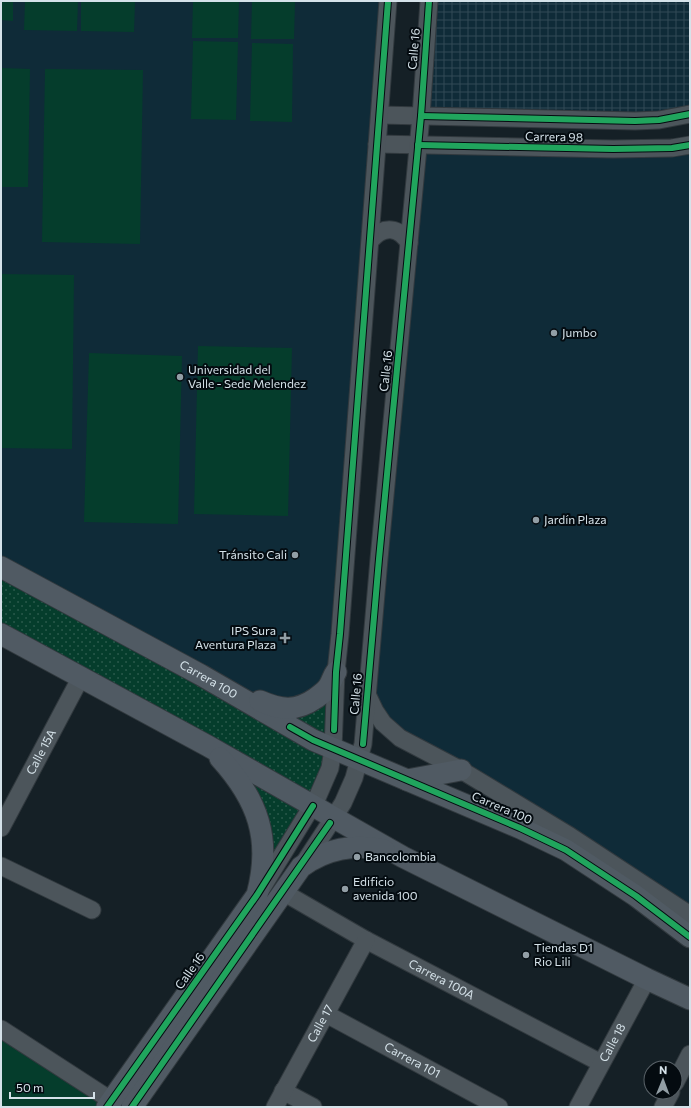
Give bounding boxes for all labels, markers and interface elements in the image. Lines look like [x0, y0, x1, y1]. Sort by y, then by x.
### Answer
street label: Calle 16 [404, 28, 422, 70]
street label: Carrera 98 [525, 128, 583, 144]
place label: Jumbo [562, 325, 597, 340]
marker: Jumbo [549, 328, 559, 338]
street label: Calle 16 [376, 349, 394, 392]
place label: Universidad del Valle - Sede Melendez [188, 362, 306, 390]
marker: Universidad del Valle - Sede Melendez [175, 372, 185, 382]
place label: Jardín Plaza [544, 512, 607, 527]
marker: Jardín Plaza [531, 515, 541, 525]
place label: Tránsito Cali [219, 547, 287, 561]
marker: Tránsito Cali [290, 550, 300, 560]
place label: IPS Sura Aventura Plaza [195, 623, 276, 651]
marker: IPS Sura Aventura Plaza [279, 632, 291, 644]
street label: Carrera 100 [177, 657, 241, 701]
street label: Calle 16 [346, 673, 364, 715]
street label: Calle 15A [23, 726, 58, 777]
street label: Carrera 100 [470, 788, 535, 826]
place label: Bancolombia [365, 849, 436, 863]
marker: Bancolombia [352, 852, 362, 862]
place label: Edificio avenida 100 [353, 874, 418, 902]
marker: Edificio avenida 100 [340, 884, 350, 894]
place label: Tiendas D1 Rio Lili [534, 940, 593, 968]
street label: Calle 16 [172, 949, 207, 991]
marker: Tiendas D1 Rio Lili [521, 950, 531, 960]
street label: Carrera 100A [407, 956, 477, 1002]
street label: Calle 17 [304, 1002, 335, 1044]
street label: Calle 18 [596, 1021, 628, 1064]
street label: Carrera 101 [382, 1039, 443, 1080]
north arrow [643, 1060, 683, 1100]
text: N [659, 1063, 667, 1076]
scale bar [10, 1074, 94, 1100]
text: 50 m [16, 1080, 44, 1094]

